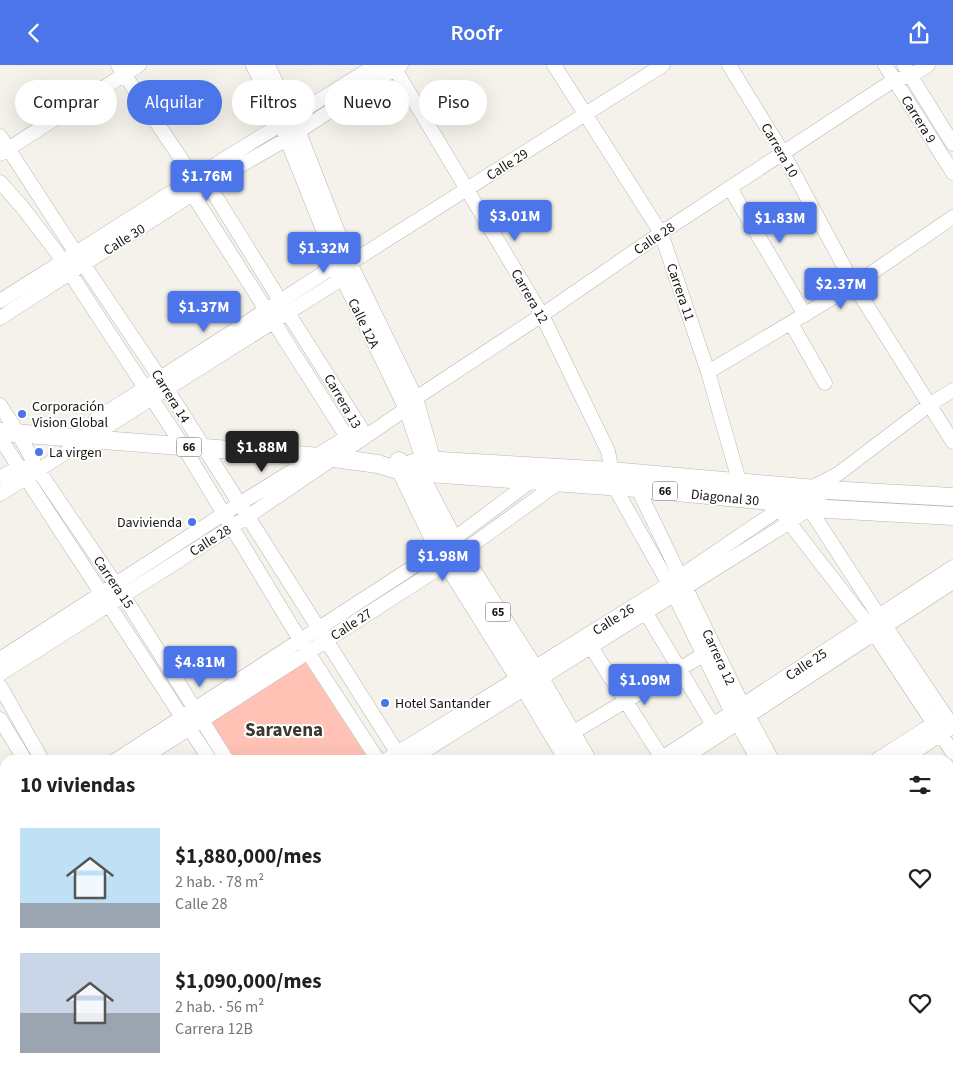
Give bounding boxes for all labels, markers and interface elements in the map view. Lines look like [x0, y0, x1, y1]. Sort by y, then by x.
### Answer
text: Roofr [450, 17, 503, 49]
icon: back [20, 19, 48, 47]
icon: share [905, 19, 933, 47]
chip: Comprar [15, 80, 117, 125]
chip: Alquilar [127, 80, 222, 125]
chip: Filtros [232, 80, 315, 125]
chip: Nuevo [325, 80, 409, 125]
chip: Piso [419, 80, 487, 125]
street label: Carrera 9 [896, 92, 941, 147]
street label: Carrera 10 [756, 120, 803, 181]
street label: Calle 29 [483, 144, 532, 185]
pin: $1.76M [166, 159, 248, 202]
text: $1.76M [182, 165, 232, 187]
pin: $3.01M [474, 199, 556, 242]
pin: $1.83M [739, 201, 821, 244]
text: $3.01M [490, 205, 540, 227]
text: $1.83M [755, 207, 805, 229]
street label: Calle 28 [630, 218, 679, 260]
street label: Calle 30 [100, 219, 149, 260]
pin: $1.32M [283, 231, 365, 274]
text: $1.32M [299, 237, 349, 259]
street label: Carrera 11 [661, 261, 699, 324]
street label: Carrera 12 [506, 266, 553, 327]
pin: $2.37M [800, 267, 882, 310]
text: $2.37M [816, 273, 866, 295]
pin: $1.37M [163, 291, 245, 333]
street label: Calle 12A [342, 295, 384, 352]
text: $1.37M [179, 296, 229, 318]
street label: Carrera 14 [146, 366, 195, 427]
street label: Carrera 13 [319, 371, 366, 432]
place label: Corporación Vision Global [32, 397, 108, 433]
marker: Corporación Vision Global [16, 408, 28, 420]
pin: $1.88M [221, 431, 303, 473]
text: $1.88M [237, 436, 287, 458]
road number: 66 [176, 437, 202, 457]
place label: La virgen [49, 443, 102, 463]
marker: La virgen [33, 446, 45, 458]
road number: 66 [652, 481, 678, 501]
street label: Diagonal 30 [690, 484, 760, 512]
place label: Davivienda [117, 513, 182, 533]
marker: Davivienda [186, 516, 198, 528]
street label: Calle 28 [186, 520, 235, 561]
pin: $1.98M [402, 539, 484, 582]
text: $1.98M [418, 545, 468, 567]
street label: Carrera 15 [88, 552, 138, 613]
street label: Calle 26 [589, 599, 638, 640]
road number: 65 [486, 603, 510, 621]
street label: Calle 27 [327, 604, 376, 646]
street label: Carrera 12 [696, 626, 740, 689]
street label: Calle 25 [782, 644, 831, 686]
pin: $4.81M [159, 645, 241, 688]
text: $4.81M [175, 651, 225, 673]
pin: $1.09M [604, 663, 686, 706]
text: $1.09M [620, 669, 670, 691]
place label: Hotel Santander [395, 694, 490, 714]
marker: Hotel Santander [379, 697, 391, 709]
district label: Saravena [245, 717, 323, 744]
text: 10 viviendas [20, 770, 135, 800]
icon: filters [906, 771, 934, 799]
text: $1,880,000/mes [175, 841, 322, 871]
icon: home [60, 848, 120, 908]
icon: heart [906, 864, 934, 892]
text: 2 hab. · 78 m² [175, 871, 264, 893]
text: Calle 28 [175, 893, 227, 915]
text: $1,090,000/mes [175, 966, 322, 996]
icon: home [60, 973, 120, 1033]
icon: heart [906, 989, 934, 1017]
text: 2 hab. · 56 m² [175, 996, 264, 1018]
text: Carrera 12B [175, 1018, 253, 1040]

